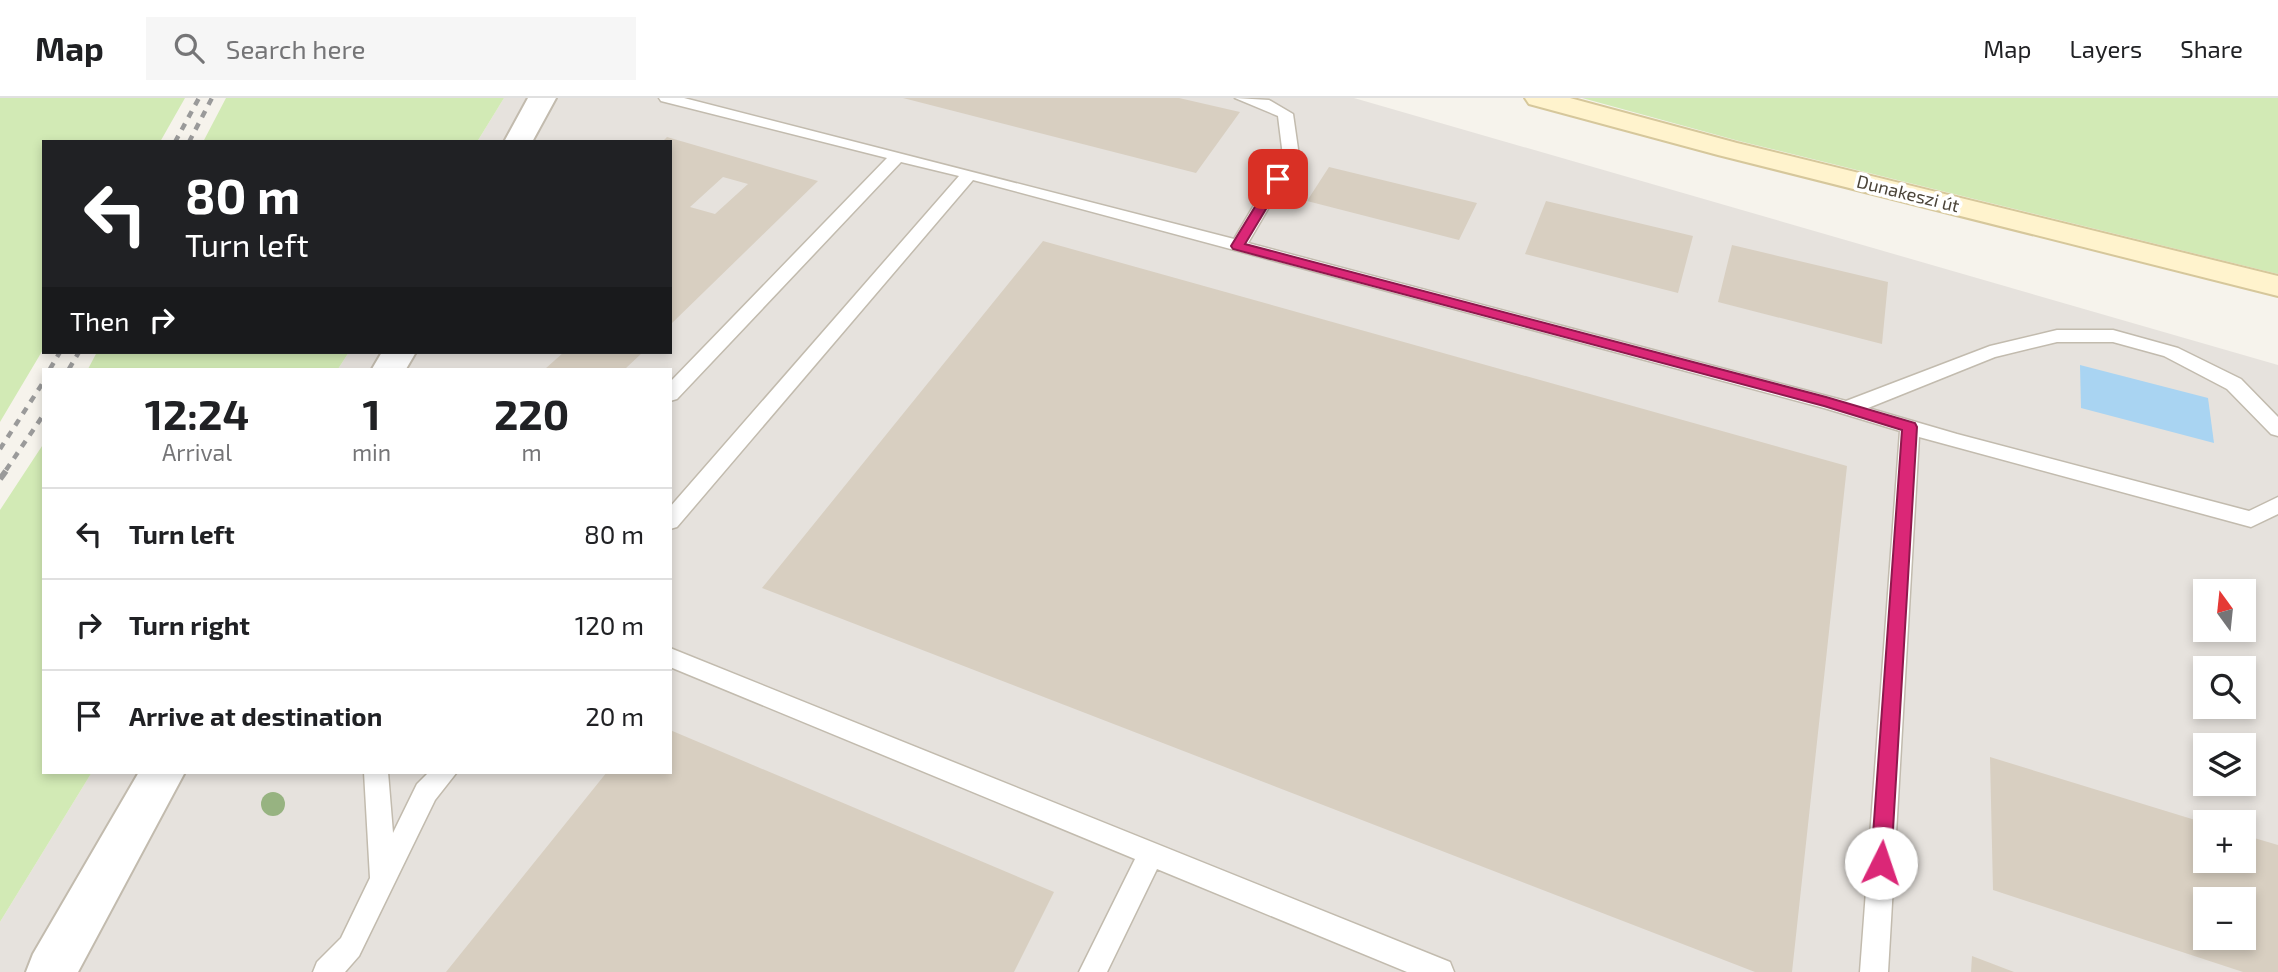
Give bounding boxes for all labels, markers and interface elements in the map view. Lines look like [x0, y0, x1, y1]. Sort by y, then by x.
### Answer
search box [146, 17, 636, 80]
text: Map [35, 28, 104, 68]
icon: search [170, 29, 208, 67]
text: Search here [226, 33, 365, 64]
text: Map [1983, 34, 2031, 63]
text: Layers [2069, 34, 2142, 63]
text: Share [2180, 34, 2243, 63]
pin [1248, 149, 1308, 209]
icon: arrive [1259, 160, 1297, 198]
text: 80 m [185, 165, 300, 224]
icon: left [70, 168, 161, 259]
street label: Dunakeszi út [1855, 170, 1962, 216]
text: Turn left [185, 225, 309, 263]
icon: right [143, 301, 181, 339]
text: Then [70, 305, 129, 336]
text: 12:24 [145, 388, 249, 438]
text: 1 [363, 388, 381, 438]
text: 220 [494, 388, 569, 438]
text: Arrival [162, 438, 232, 466]
text: min [352, 438, 391, 466]
text: m [522, 438, 542, 466]
icon: left [70, 515, 108, 553]
text: Turn left [129, 518, 235, 549]
text: 80 m [584, 518, 644, 549]
north arrow [2193, 579, 2256, 642]
map controls [2193, 579, 2256, 950]
icon: right [70, 606, 108, 644]
text: Turn right [129, 609, 250, 640]
text: 120 m [575, 609, 644, 640]
button: search [2193, 656, 2256, 719]
icon: arrive [70, 697, 108, 735]
text: Arrive at destination [129, 700, 382, 731]
text: 20 m [585, 700, 644, 731]
button: layers [2193, 733, 2256, 796]
button: + [2193, 810, 2256, 873]
position arrow [1844, 826, 1918, 900]
button: − [2193, 887, 2256, 950]

